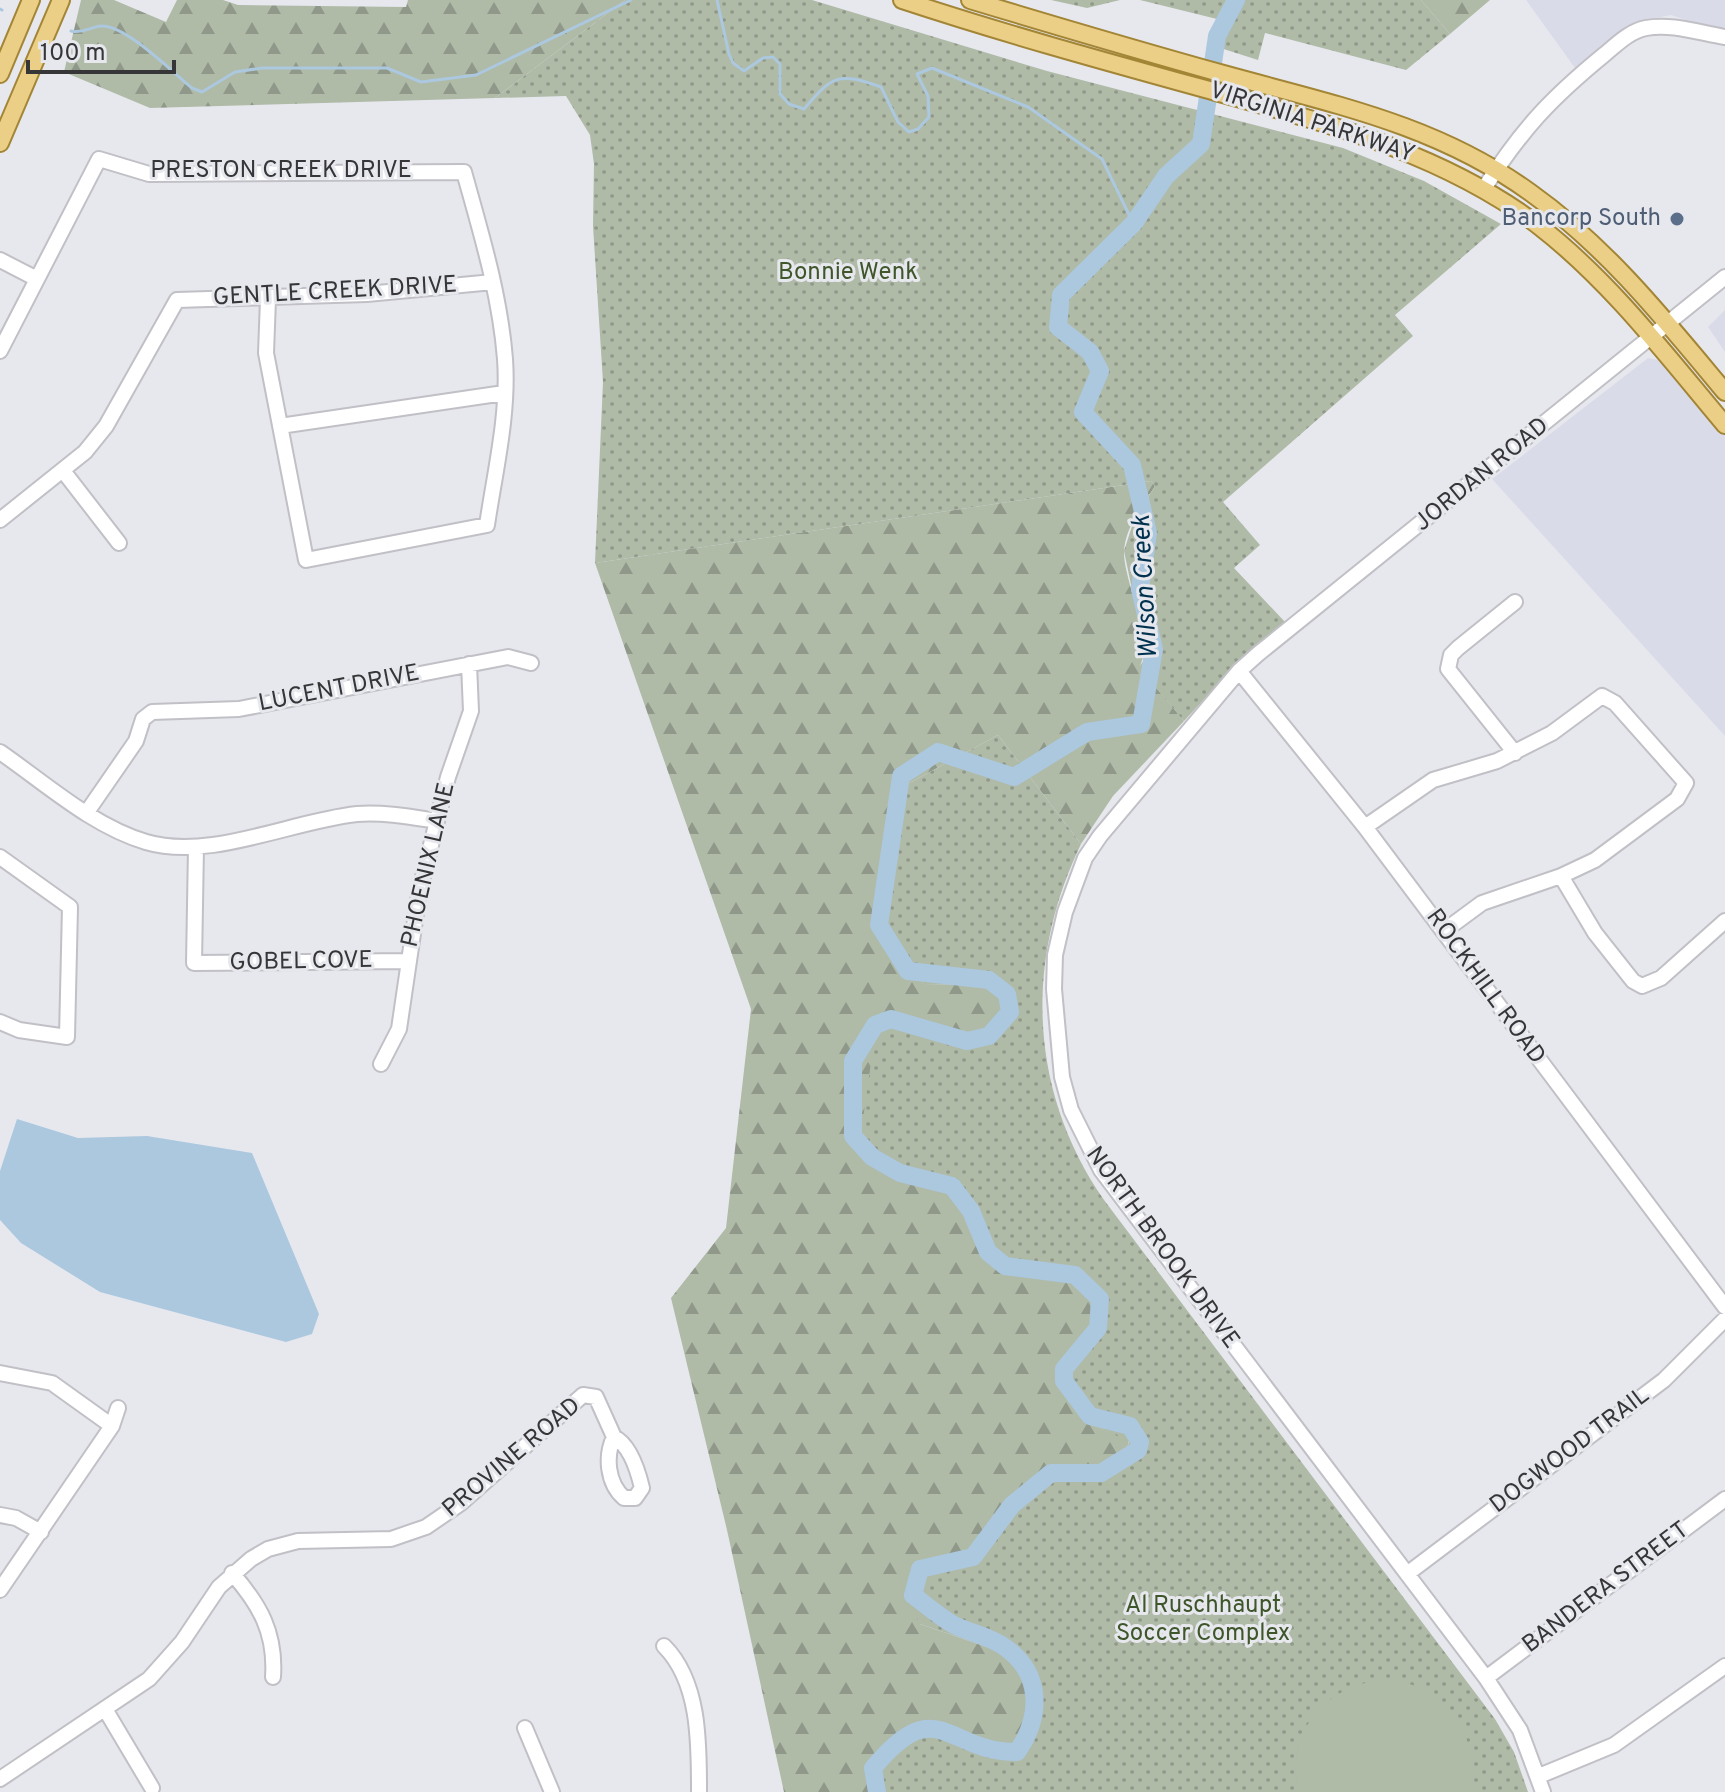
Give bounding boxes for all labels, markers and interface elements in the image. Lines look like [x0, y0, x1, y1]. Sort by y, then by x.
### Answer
scale bar [28, 24, 174, 74]
text: 100 m [40, 39, 106, 69]
street label: VIRGINIA PARKWAY [1206, 76, 1418, 170]
street label: PRESTON CREEK DRIVE [150, 156, 412, 186]
place label: Bancorp South [1501, 204, 1661, 234]
marker: Bancorp South [1668, 210, 1686, 228]
park label: Bonnie Wenk [778, 258, 918, 288]
street label: GENTLE CREEK DRIVE [212, 271, 458, 313]
street label: JORDAN ROAD [1409, 411, 1555, 539]
water label: Wilson Creek [1126, 513, 1166, 660]
street label: LUCENT DRIVE [256, 659, 422, 719]
street label: PHOENIX LANE [395, 780, 463, 950]
street label: ROCKHILL ROAD [1419, 904, 1551, 1070]
street label: GOBEL COVE [229, 946, 373, 978]
street label: NORTH BROOK DRIVE [1079, 1141, 1245, 1355]
street label: DOGWOOD TRAIL [1484, 1381, 1656, 1521]
street label: PROVINE ROAD [437, 1391, 587, 1525]
street label: BANDERA STREET [1517, 1516, 1695, 1660]
park label: Al Ruschhaupt Soccer Complex [1116, 1591, 1290, 1649]

